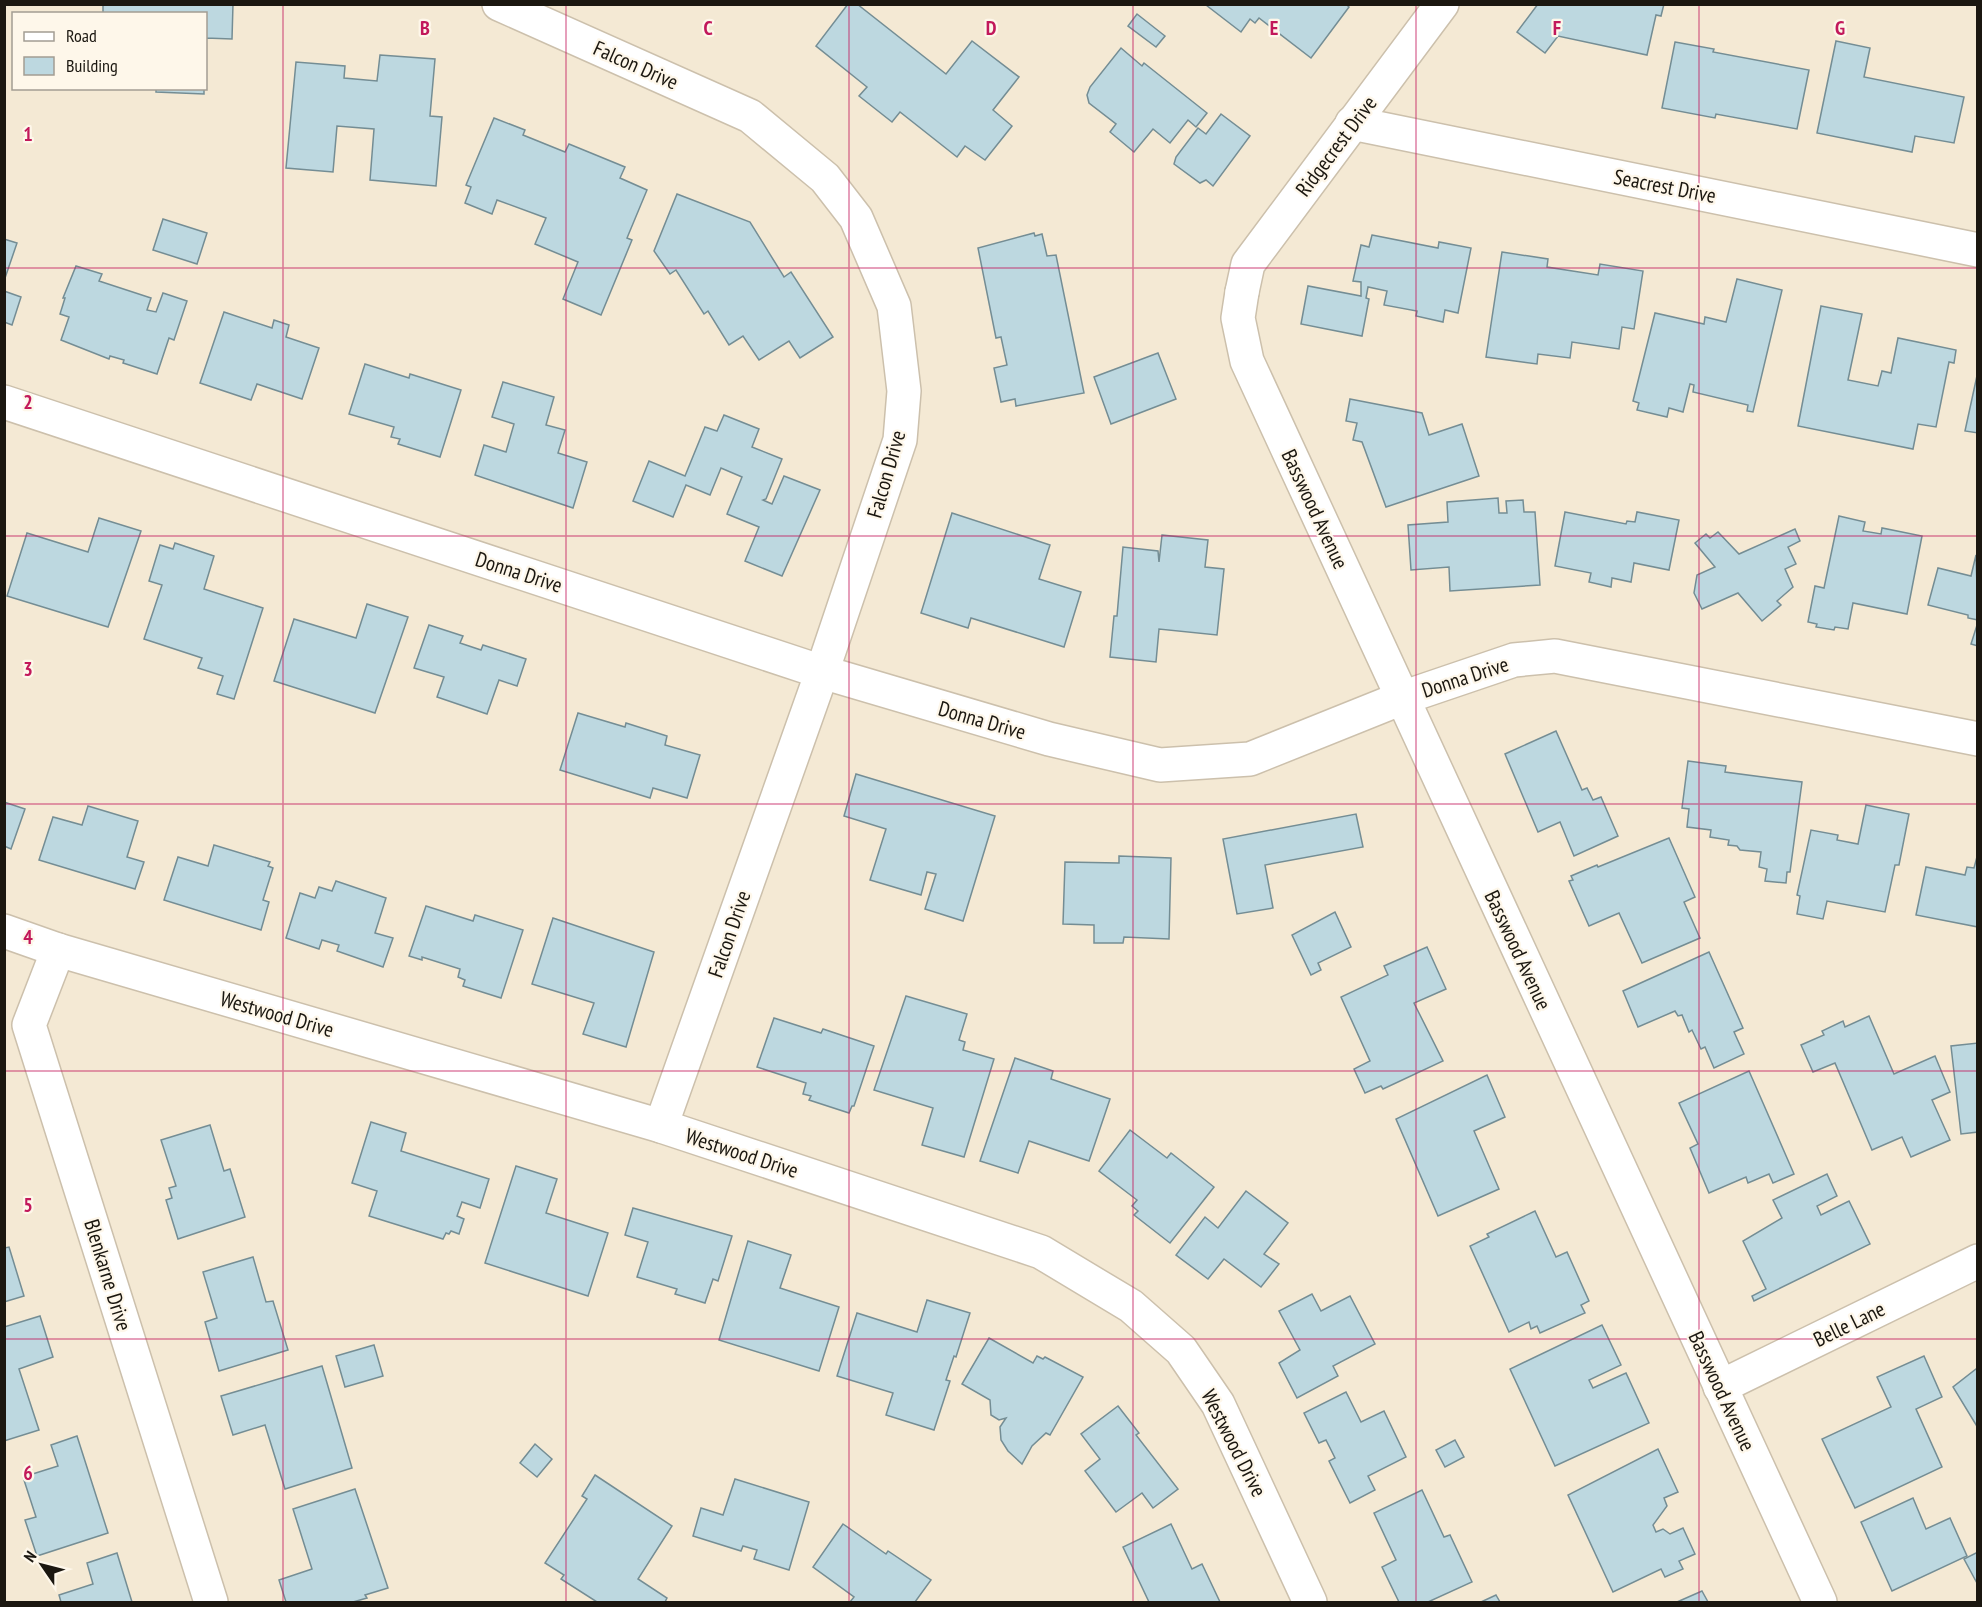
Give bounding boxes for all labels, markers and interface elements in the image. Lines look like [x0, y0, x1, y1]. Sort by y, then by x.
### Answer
legend [12, 12, 207, 90]
text: B [420, 15, 430, 41]
text: C [703, 15, 713, 41]
text: D [986, 15, 997, 41]
text: E [1270, 15, 1278, 41]
text: F [1553, 15, 1561, 41]
text: G [1835, 15, 1845, 41]
text: Road [66, 24, 97, 47]
street label: Falcon Drive [589, 34, 683, 96]
text: Building [66, 54, 118, 77]
street label: Ridgecrest Drive [1289, 90, 1383, 202]
text: 1 [23, 121, 33, 147]
street label: Seacrest Drive [1612, 163, 1718, 209]
text: 2 [23, 389, 33, 415]
street label: Falcon Drive [861, 427, 911, 521]
street label: Basswood Avenue [1276, 445, 1354, 573]
street label: Donna Drive [472, 545, 566, 599]
street label: Donna Drive [1418, 650, 1512, 704]
text: 3 [23, 656, 33, 682]
street label: Donna Drive [935, 695, 1029, 745]
street label: Basswood Avenue [1479, 886, 1557, 1014]
street label: Falcon Drive [702, 887, 756, 981]
text: 4 [23, 924, 33, 950]
street label: Westwood Drive [217, 985, 337, 1043]
street label: Westwood Drive [682, 1122, 802, 1184]
text: 5 [23, 1192, 33, 1218]
street label: Blenkarne Drive [78, 1216, 138, 1334]
street label: Belle Lane [1809, 1295, 1889, 1353]
street label: Basswood Avenue [1683, 1327, 1761, 1455]
street label: Westwood Drive [1195, 1385, 1273, 1501]
text: 6 [23, 1460, 33, 1486]
north arrow [12, 1535, 72, 1595]
text: N [19, 1547, 40, 1566]

